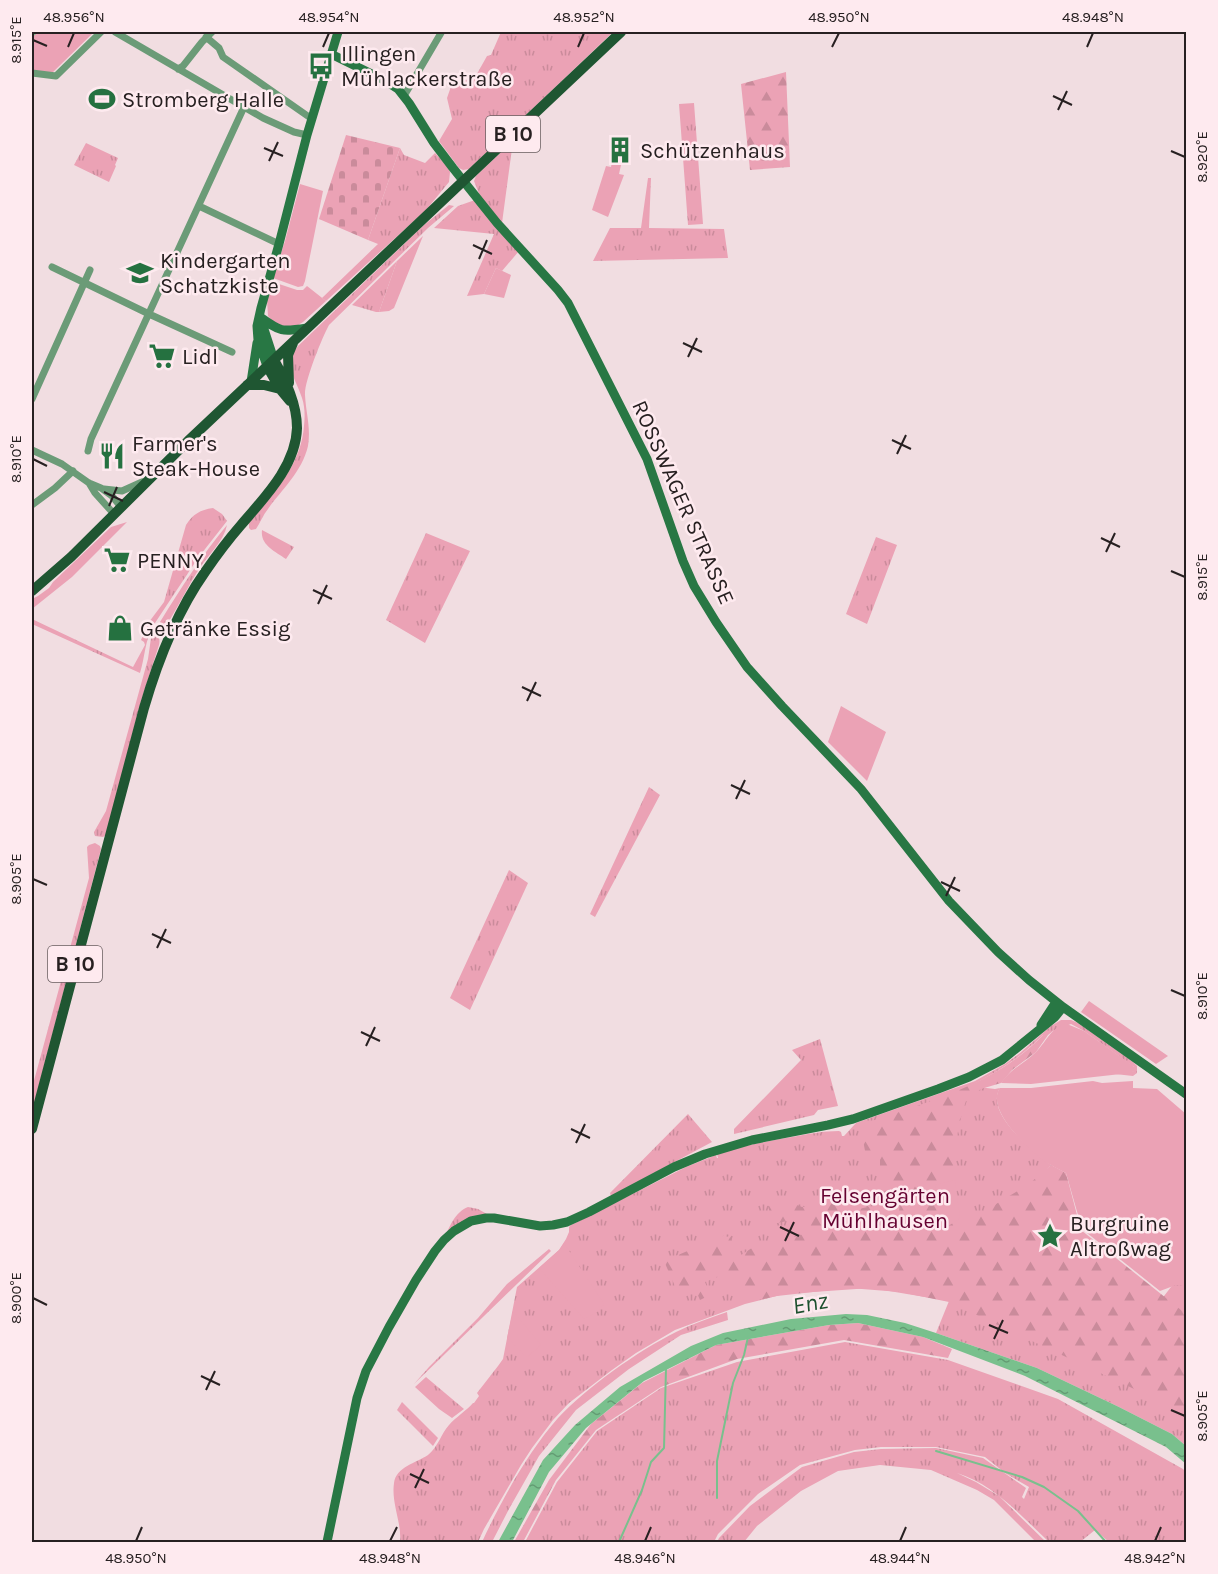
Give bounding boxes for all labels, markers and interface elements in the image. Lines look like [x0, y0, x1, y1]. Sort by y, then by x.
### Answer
text: 48.956°N [43, 8, 105, 26]
text: 48.954°N [298, 8, 360, 26]
text: 48.952°N [553, 8, 615, 26]
text: 48.950°N [808, 8, 870, 26]
text: 48.948°N [1062, 8, 1124, 26]
text: 8.915°E [7, 16, 25, 64]
place label: Illingen Mühlackerstraße [341, 41, 512, 92]
bus stop icon: Illingen Mühlackerstraße [306, 51, 336, 81]
sports icon: Stromberg Halle [87, 84, 117, 114]
place label: Stromberg Halle [122, 87, 284, 113]
road number: B 10 [486, 116, 540, 152]
text: 8.920°E [1193, 131, 1211, 183]
building icon: Schützenhaus [605, 135, 635, 165]
place label: Schützenhaus [640, 138, 785, 164]
place label: Kindergarten Schatzkiste [160, 248, 290, 299]
school or university icon: Kindergarten Schatzkiste [125, 258, 155, 288]
supermarket icon: Lidl [147, 341, 177, 371]
place label: Lidl [182, 344, 218, 370]
street label: ROSSWAGER STRASSE [626, 396, 740, 608]
place label: Farmer's Steak-House [132, 431, 260, 482]
text: 8.910°E [7, 435, 25, 483]
restaurant icon: Farmer's Steak-House [97, 441, 127, 471]
supermarket icon: PENNY [102, 545, 132, 575]
place label: PENNY [137, 548, 204, 574]
text: 8.915°E [1193, 553, 1211, 601]
shop icon: Getränke Essig [105, 613, 135, 643]
place label: Getränke Essig [140, 616, 291, 642]
text: 8.905°E [7, 853, 25, 905]
road number: B 10 [48, 946, 102, 982]
text: 8.910°E [1193, 972, 1211, 1020]
park label: Felsengärten Mühlhausen [820, 1183, 950, 1234]
place label: Burgruine Altroßwag [1070, 1211, 1172, 1262]
place icon: Burgruine Altroßwag [1035, 1221, 1065, 1251]
text: 8.900°E [7, 1272, 25, 1324]
water label: Enz [790, 1286, 831, 1320]
text: 8.905°E [1193, 1390, 1211, 1442]
text: 48.950°N [105, 1549, 167, 1567]
text: 48.948°N [359, 1549, 421, 1567]
text: 48.946°N [614, 1549, 676, 1567]
text: 48.944°N [869, 1549, 931, 1567]
text: 48.942°N [1124, 1549, 1186, 1567]

